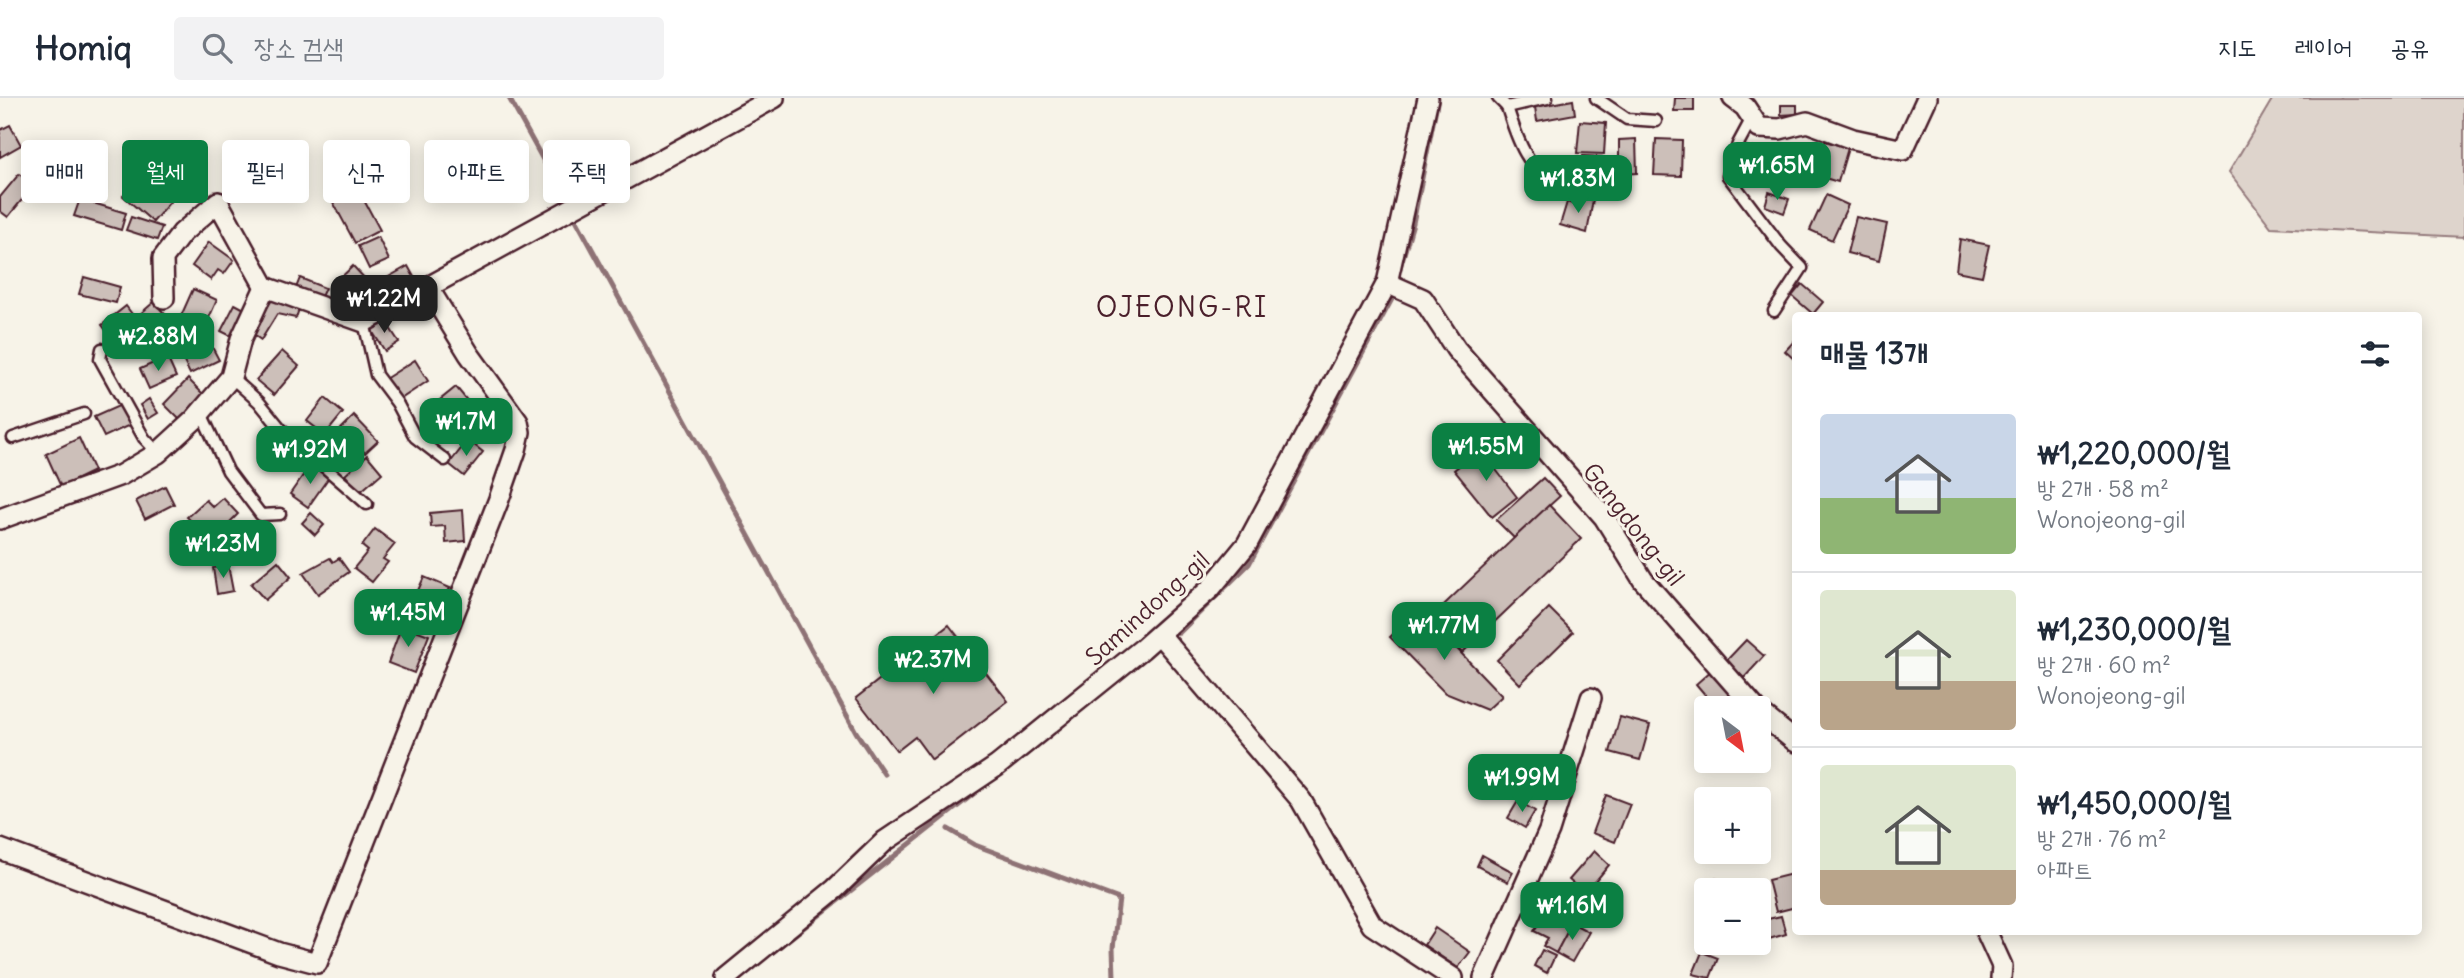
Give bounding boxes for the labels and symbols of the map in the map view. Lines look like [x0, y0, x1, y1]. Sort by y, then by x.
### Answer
pin: ₩1.65M [1720, 142, 1834, 202]
pin: ₩1.83M [1521, 156, 1635, 215]
pin: ₩1.22M [327, 275, 441, 335]
district label: OJEONG-RI [1096, 289, 1268, 325]
pin: ₩2.88M [101, 314, 215, 373]
pin: ₩1.7M [417, 398, 515, 458]
pin: ₩1.55M [1429, 424, 1543, 483]
pin: ₩1.92M [253, 426, 367, 486]
street label: Gangdong-gil [1577, 457, 1691, 591]
pin: ₩1.23M [166, 520, 280, 580]
street label: Samindong-gil [1079, 544, 1215, 672]
pin: ₩1.45M [351, 589, 465, 649]
pin: ₩1.77M [1387, 602, 1501, 662]
pin: ₩2.37M [876, 636, 990, 696]
north arrow [1694, 696, 1771, 774]
pin: ₩1.99M [1465, 754, 1579, 814]
pin: ₩1.16M [1515, 882, 1629, 942]

